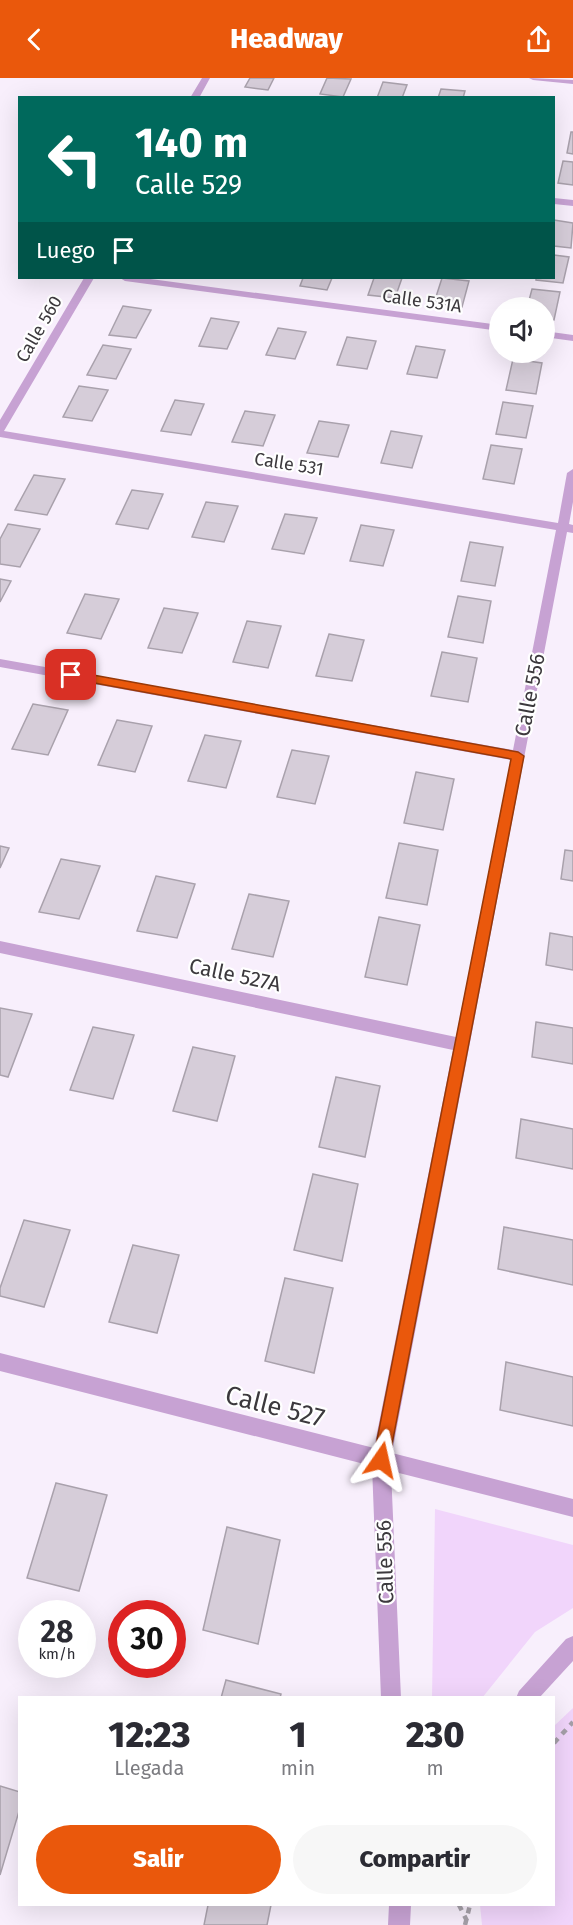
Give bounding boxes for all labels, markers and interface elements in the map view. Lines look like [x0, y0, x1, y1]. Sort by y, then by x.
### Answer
icon: back [18, 23, 51, 56]
text: Headway [230, 23, 343, 55]
icon: share [522, 23, 555, 56]
text: 140 m [135, 118, 248, 168]
icon: left [36, 120, 114, 198]
text: Calle 529 [135, 169, 242, 201]
icon: arrive [107, 234, 140, 267]
text: Luego [36, 237, 95, 264]
street label: Calle 531A [381, 285, 464, 318]
street label: Calle 560 [11, 292, 67, 366]
map controls [489, 297, 555, 363]
button: sound [489, 297, 555, 363]
street label: Calle 531 [253, 448, 325, 480]
pin [45, 649, 96, 700]
street label: Calle 556 [509, 651, 551, 739]
icon: arrive [54, 658, 87, 691]
street label: Calle 527A [187, 953, 283, 997]
street label: Calle 527 [222, 1379, 328, 1434]
position arrow [349, 1428, 413, 1492]
street label: Calle 556 [371, 1520, 399, 1604]
speed limit sign: 30 [108, 1600, 186, 1678]
text: 28 [41, 1614, 73, 1650]
text: km/h [38, 1645, 76, 1663]
text: 12:23 [108, 1713, 190, 1757]
text: 1 [290, 1713, 307, 1757]
text: 230 [406, 1713, 465, 1757]
text: Llegada [114, 1756, 184, 1780]
text: min [281, 1756, 315, 1780]
text: m [427, 1756, 444, 1780]
button: Salir [36, 1825, 281, 1894]
button: Compartir [293, 1825, 537, 1894]

